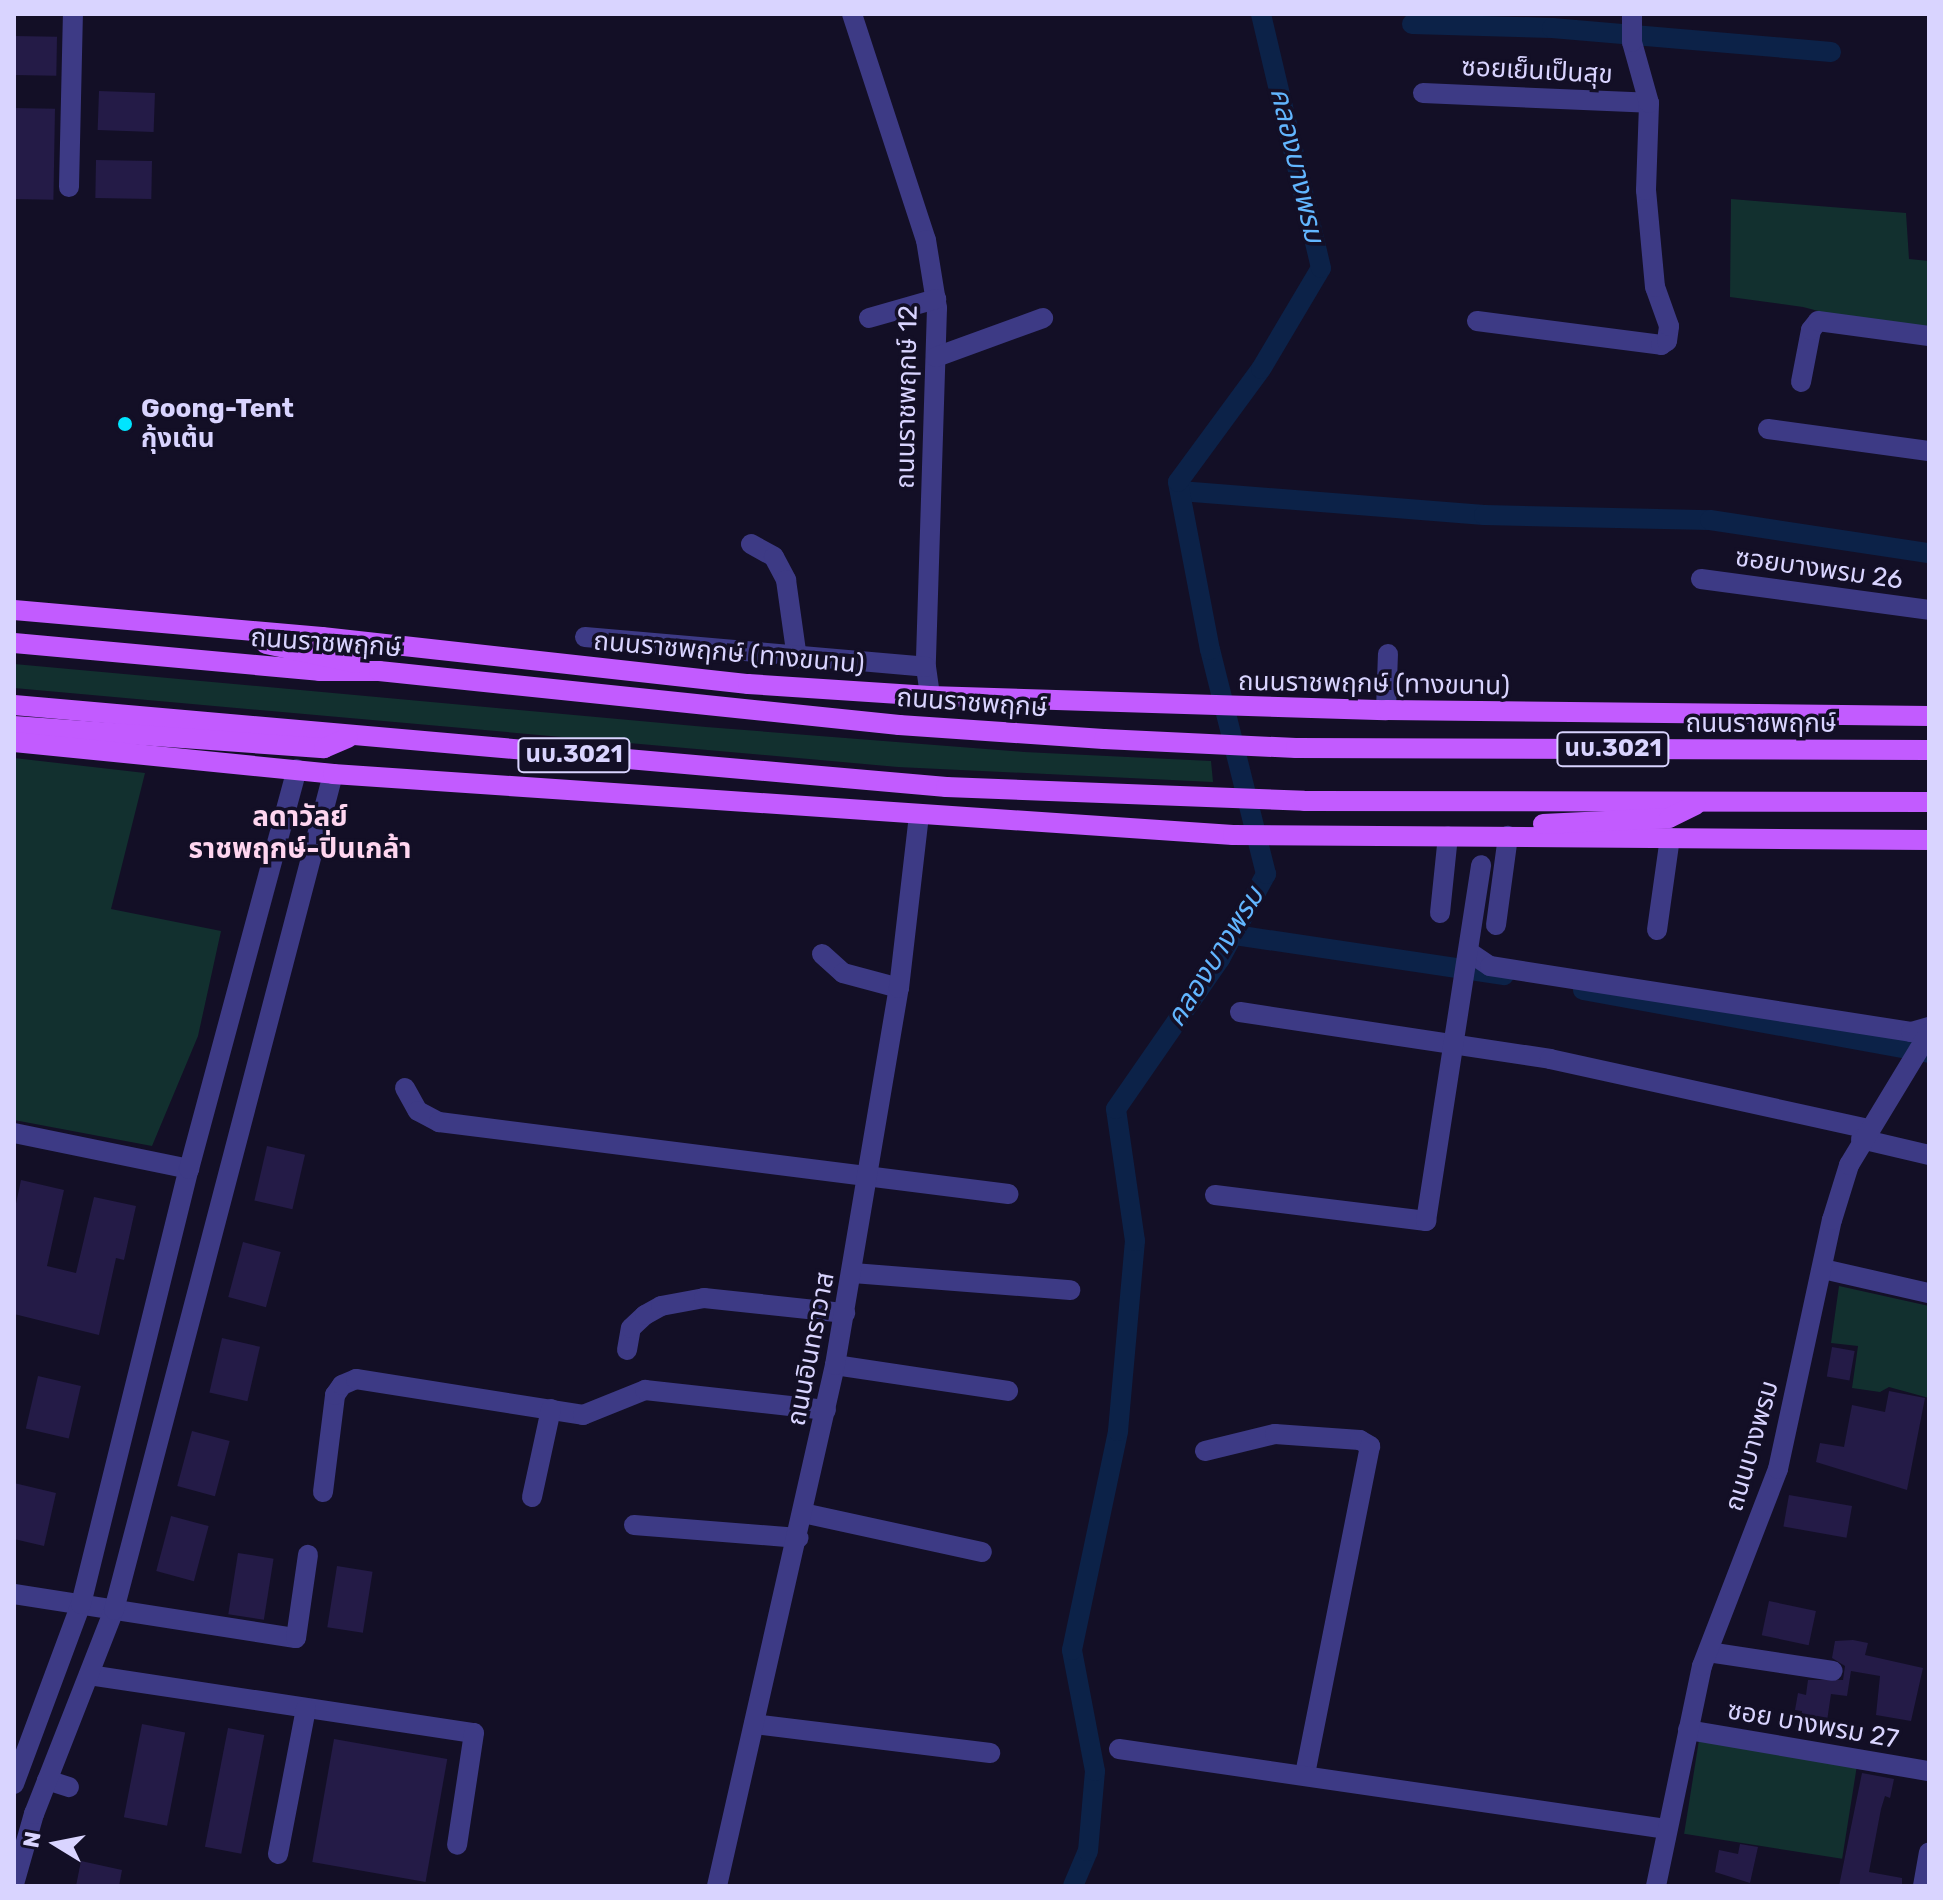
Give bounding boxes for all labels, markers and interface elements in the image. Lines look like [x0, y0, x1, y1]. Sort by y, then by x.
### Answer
street label: ซอยเย็นเป็นสุข [1461, 51, 1613, 91]
water label: คลองบางพรม [1263, 84, 1331, 246]
street label: ถนนราชพฤกษ์ 12 [890, 305, 924, 489]
place label: Goong-Tent กุ้งเต้น [141, 393, 294, 454]
marker: Goong-Tent กุ้งเต้น [116, 415, 134, 433]
street label: ซอยบางพรม 26 [1733, 542, 1905, 596]
street label: ถนนราชพฤกษ์ [250, 622, 402, 664]
street label: ถนนราชพฤกษ์ (ทางขนาน) [592, 626, 866, 680]
street label: ถนนราชพฤกษ์ (ทางขนาน) [1238, 666, 1510, 702]
street label: ถนนราชพฤกษ์ [896, 682, 1048, 724]
street label: ถนนราชพฤกษ์ [1685, 708, 1837, 740]
road number: นบ.3021 [1555, 729, 1671, 769]
road number: นบ.3021 [516, 735, 632, 775]
district label: ลดาวัลย์ ราชพฤกษ์-ปิ่นเกล้า [189, 800, 411, 866]
water label: คลองบางพรม [1159, 881, 1271, 1033]
street label: ถนนอินทราวาส [781, 1270, 841, 1428]
street label: ถนนบางพรม [1718, 1377, 1786, 1515]
street label: ซอย บางพรม 27 [1725, 1695, 1901, 1755]
north arrow [16, 1804, 96, 1884]
text: N [17, 1830, 47, 1850]

